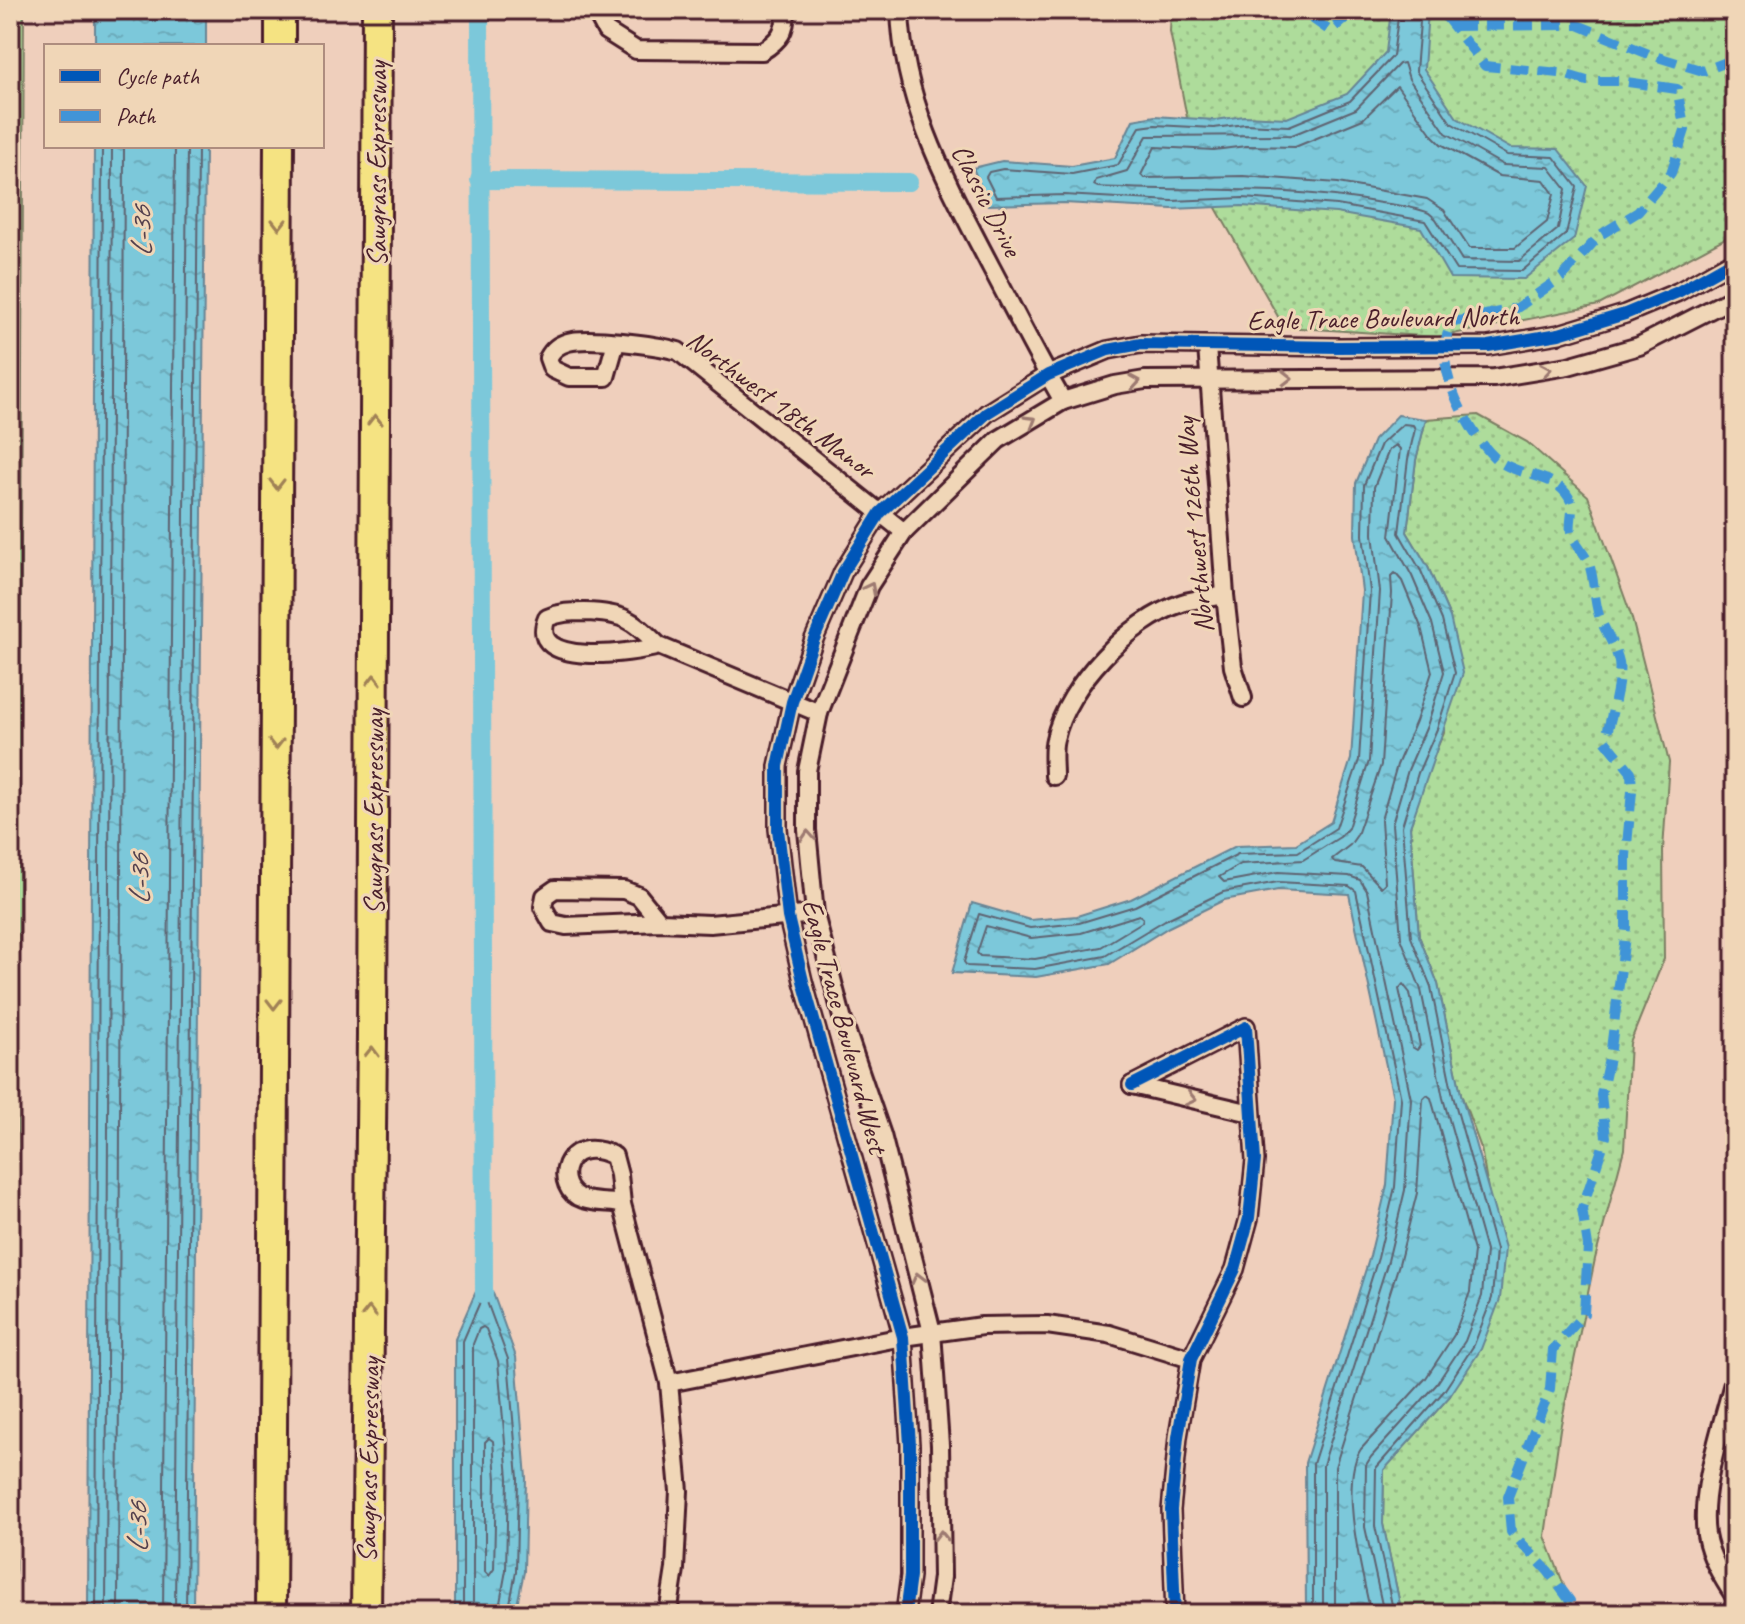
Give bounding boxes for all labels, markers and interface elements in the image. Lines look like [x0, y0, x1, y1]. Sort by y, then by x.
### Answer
legend [44, 44, 324, 148]
street label: Sawgrass Expressway [359, 59, 394, 267]
text: Cycle path [116, 61, 200, 91]
text: Path [116, 101, 157, 131]
street label: Classic Drive [944, 138, 1031, 264]
water label: L-36 [122, 203, 160, 257]
one-way arrow [270, 218, 288, 231]
street label: Eagle Trace Boulevard North [1247, 298, 1521, 338]
street label: Northwest 18th Manor [680, 322, 884, 488]
one-way arrow [1539, 362, 1553, 379]
one-way arrow [1281, 369, 1294, 387]
one-way arrow [1128, 374, 1142, 391]
one-way arrow [366, 413, 384, 426]
street label: Northwest 126th Way [1167, 413, 1221, 634]
one-way arrow [1022, 415, 1037, 430]
one-way arrow [268, 478, 286, 491]
one-way arrow [860, 581, 876, 596]
one-way arrow [365, 673, 383, 686]
street label: Sawgrass Expressway [356, 707, 391, 915]
one-way arrow [267, 738, 285, 751]
one-way arrow [800, 829, 817, 842]
water label: L-36 [120, 851, 158, 905]
street label: Eagle Trace Boulevard West [794, 895, 896, 1159]
one-way arrow [265, 998, 283, 1011]
one-way arrow [363, 1045, 381, 1058]
one-way arrow [1184, 1090, 1197, 1107]
one-way arrow [911, 1272, 928, 1286]
one-way arrow [361, 1305, 378, 1318]
street label: Sawgrass Expressway [349, 1355, 387, 1563]
water label: L-36 [118, 1499, 156, 1553]
one-way arrow [933, 1529, 950, 1542]

